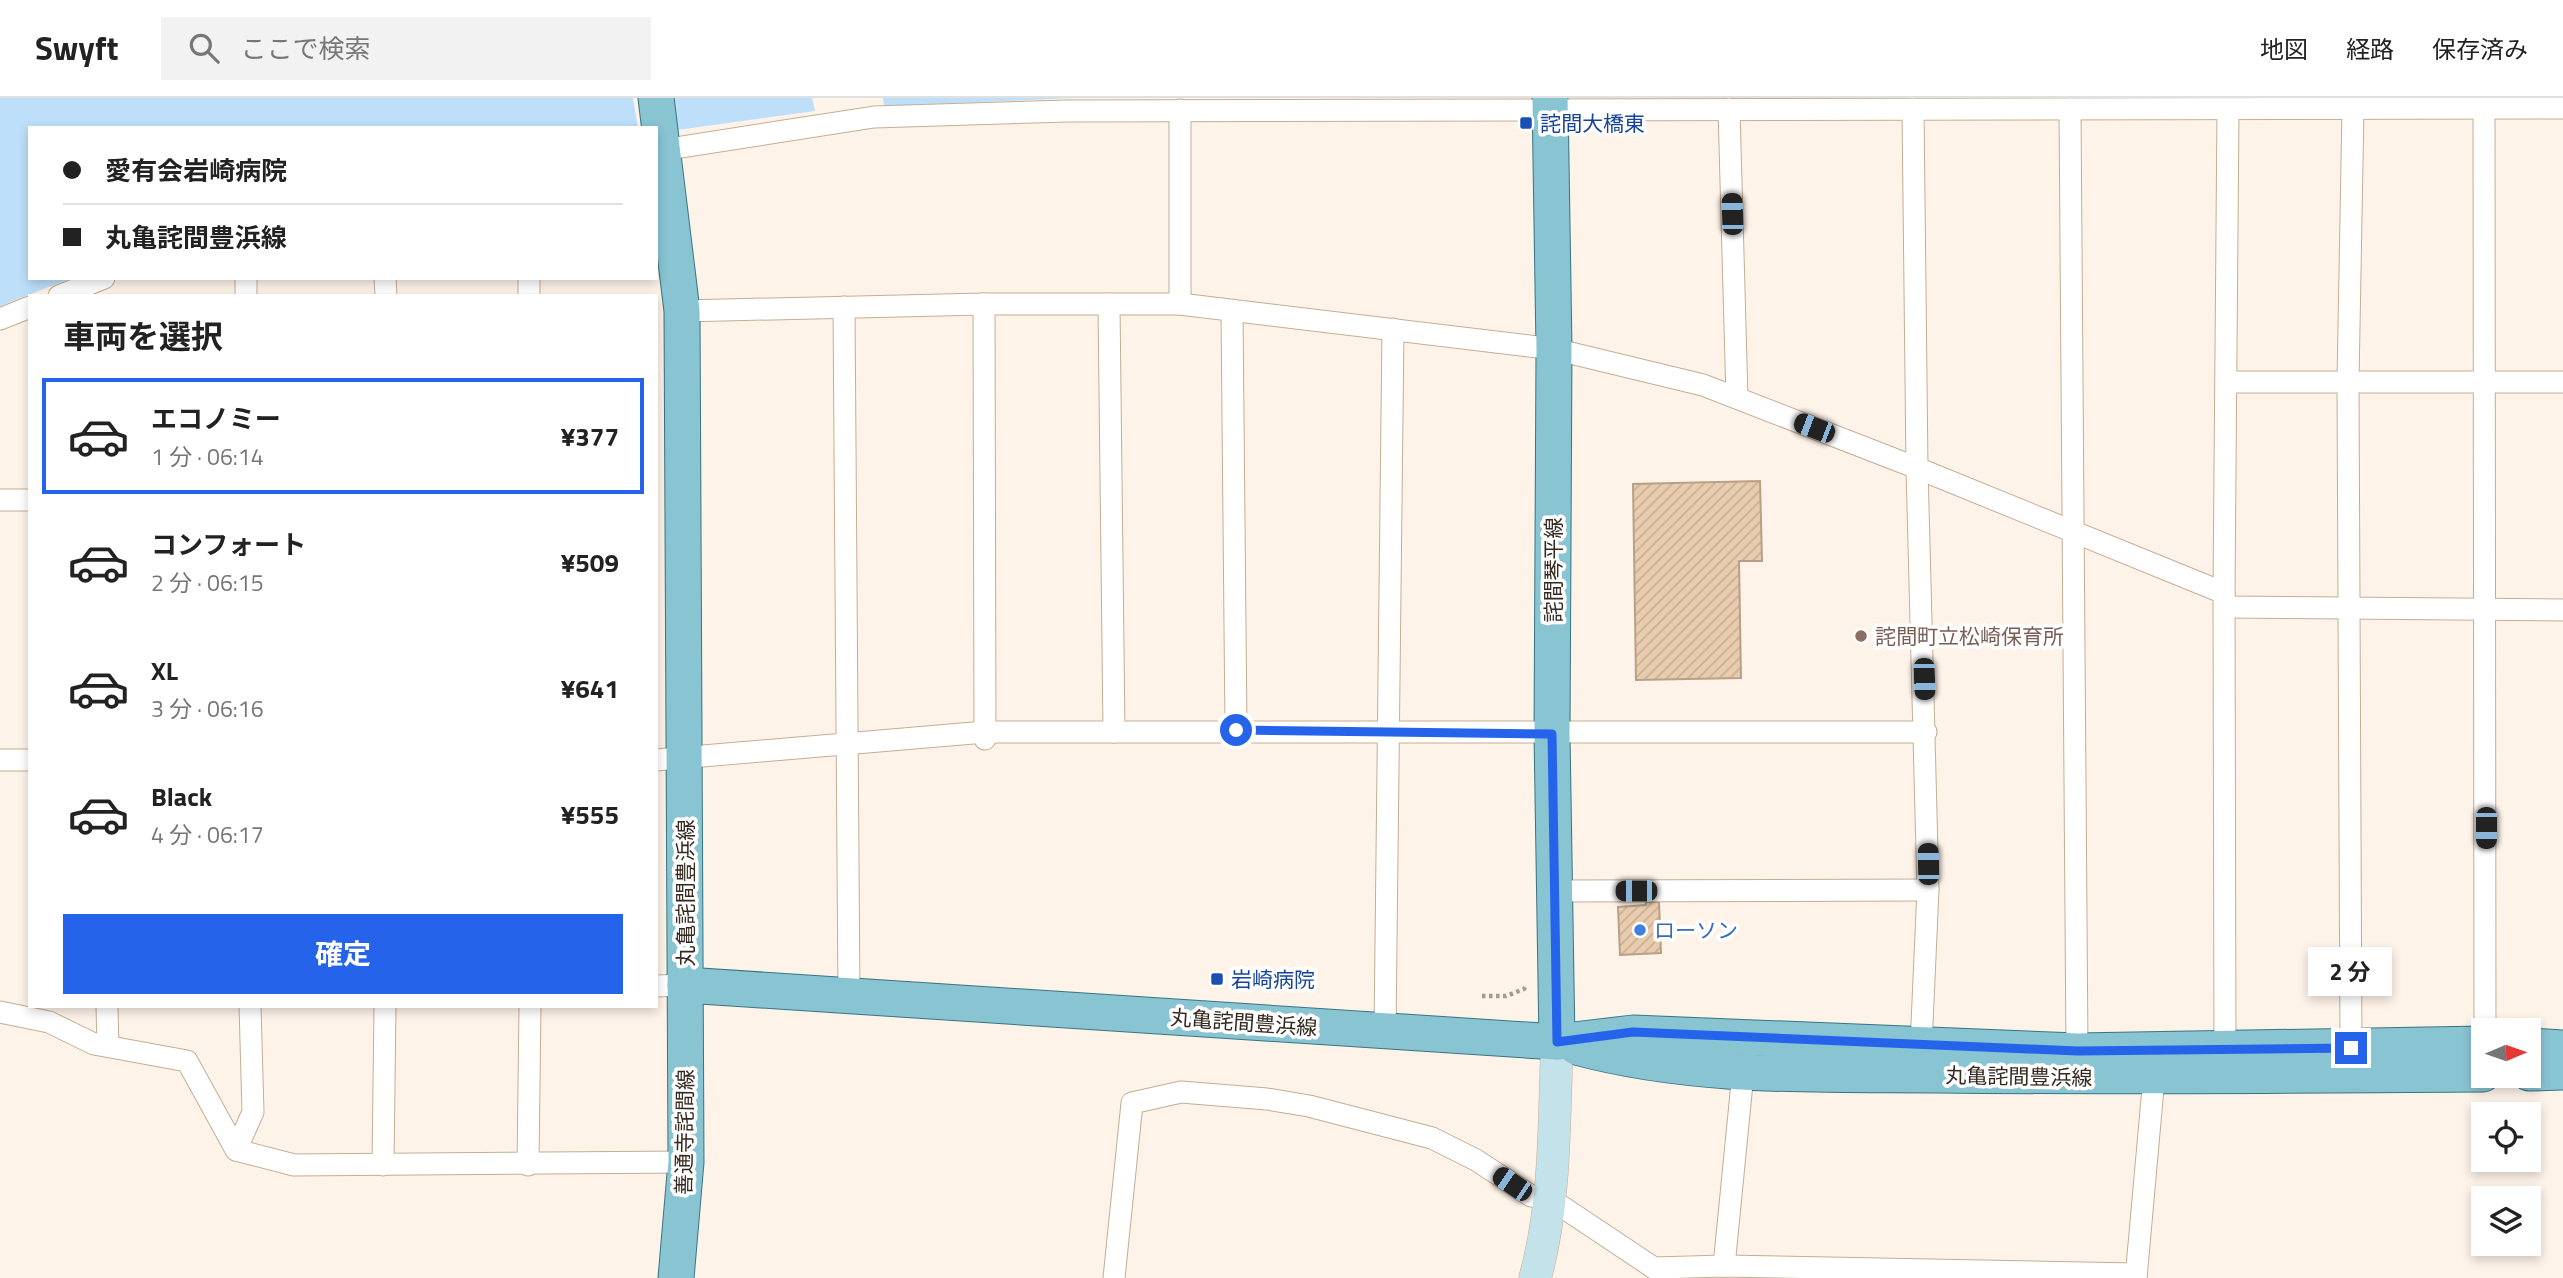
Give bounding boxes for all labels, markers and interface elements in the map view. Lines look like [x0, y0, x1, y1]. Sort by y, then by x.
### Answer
search box [161, 17, 651, 80]
text: Swyft [35, 23, 119, 73]
icon: search [185, 29, 223, 67]
text: ここで検索 [241, 29, 371, 68]
text: 地図 [2260, 31, 2308, 67]
text: 経路 [2346, 31, 2394, 67]
text: 保存済み [2432, 31, 2528, 67]
place label: 詫間大橋東 [1540, 107, 1645, 139]
marker: 詫間大橋東 [1518, 115, 1534, 131]
text: 愛有会岩崎病院 [105, 151, 287, 190]
car [1721, 193, 1744, 235]
text: 丸亀詫間豊浜線 [105, 218, 287, 257]
text: 車両を選択 [63, 312, 223, 360]
text: エコノミー [151, 399, 281, 438]
icon: car [67, 405, 130, 468]
car [1791, 411, 1838, 445]
text: ¥377 [561, 417, 619, 456]
text: 1 分 · 06:14 [151, 439, 264, 474]
street label: 詫間琴平線 [1537, 518, 1569, 623]
text: コンフォート [151, 525, 306, 564]
icon: car [67, 531, 130, 594]
text: ¥509 [561, 543, 619, 582]
text: 2 分 · 06:15 [151, 565, 264, 600]
place label: 詫間町立松崎保育所 [1875, 620, 2064, 652]
marker: 詫間町立松崎保育所 [1853, 628, 1869, 644]
text: XL [151, 651, 178, 690]
icon: car [67, 657, 130, 720]
car [1913, 658, 1936, 700]
text: ¥641 [561, 669, 619, 708]
text: 3 分 · 06:16 [151, 691, 264, 726]
route start [1220, 714, 1252, 746]
text: Black [151, 777, 212, 816]
icon: car [67, 783, 130, 846]
text: ¥555 [561, 795, 619, 834]
car [2476, 807, 2497, 849]
text: 4 分 · 06:17 [151, 817, 264, 852]
street label: 丸亀詫間豊浜線 [669, 820, 701, 967]
car [1918, 843, 1939, 885]
car [1616, 881, 1658, 902]
button: 確定 [63, 914, 623, 994]
place label: ローソン [1654, 914, 1738, 946]
marker: ローソン [1632, 922, 1648, 938]
callout: 2 分 [2309, 946, 2393, 996]
text: 2 分 [2330, 954, 2370, 989]
place label: 岩崎病院 [1231, 963, 1315, 995]
marker: 岩崎病院 [1209, 971, 1225, 987]
street label: 丸亀詫間豊浜線 [1170, 1001, 1318, 1043]
north arrow [2471, 1018, 2541, 1088]
map controls [2471, 1018, 2541, 1256]
route end [2335, 1032, 2367, 1064]
street label: 丸亀詫間豊浜線 [1945, 1059, 2093, 1093]
street label: 善通寺詫間線 [667, 1069, 701, 1195]
button: locate [2471, 1102, 2541, 1172]
car [1489, 1164, 1536, 1204]
button: layers [2471, 1186, 2541, 1256]

